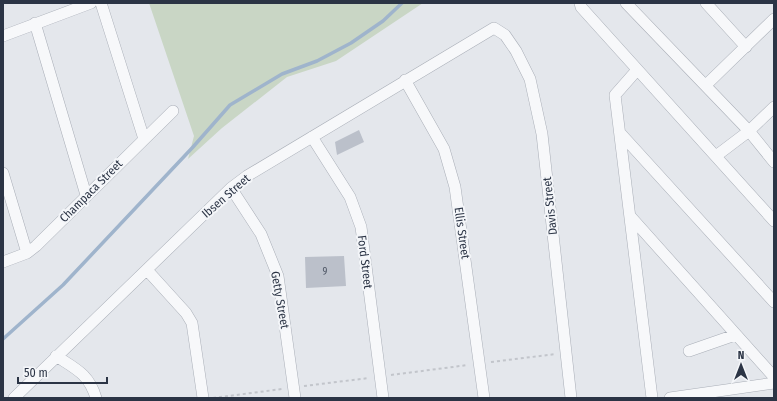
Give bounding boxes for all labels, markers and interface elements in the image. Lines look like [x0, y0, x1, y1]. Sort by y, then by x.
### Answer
street label: Champaca Street [57, 157, 125, 225]
street label: Ibsen Street [199, 171, 253, 221]
street label: Davis Street [540, 176, 560, 236]
street label: Ellis Street [451, 206, 473, 260]
street label: Ford Street [355, 234, 375, 290]
house number: 9 [323, 266, 328, 278]
street label: Getty Street [268, 270, 292, 330]
north arrow [721, 345, 761, 385]
text: N [738, 349, 744, 362]
scale bar [18, 359, 107, 385]
text: 50 m [24, 366, 48, 380]

